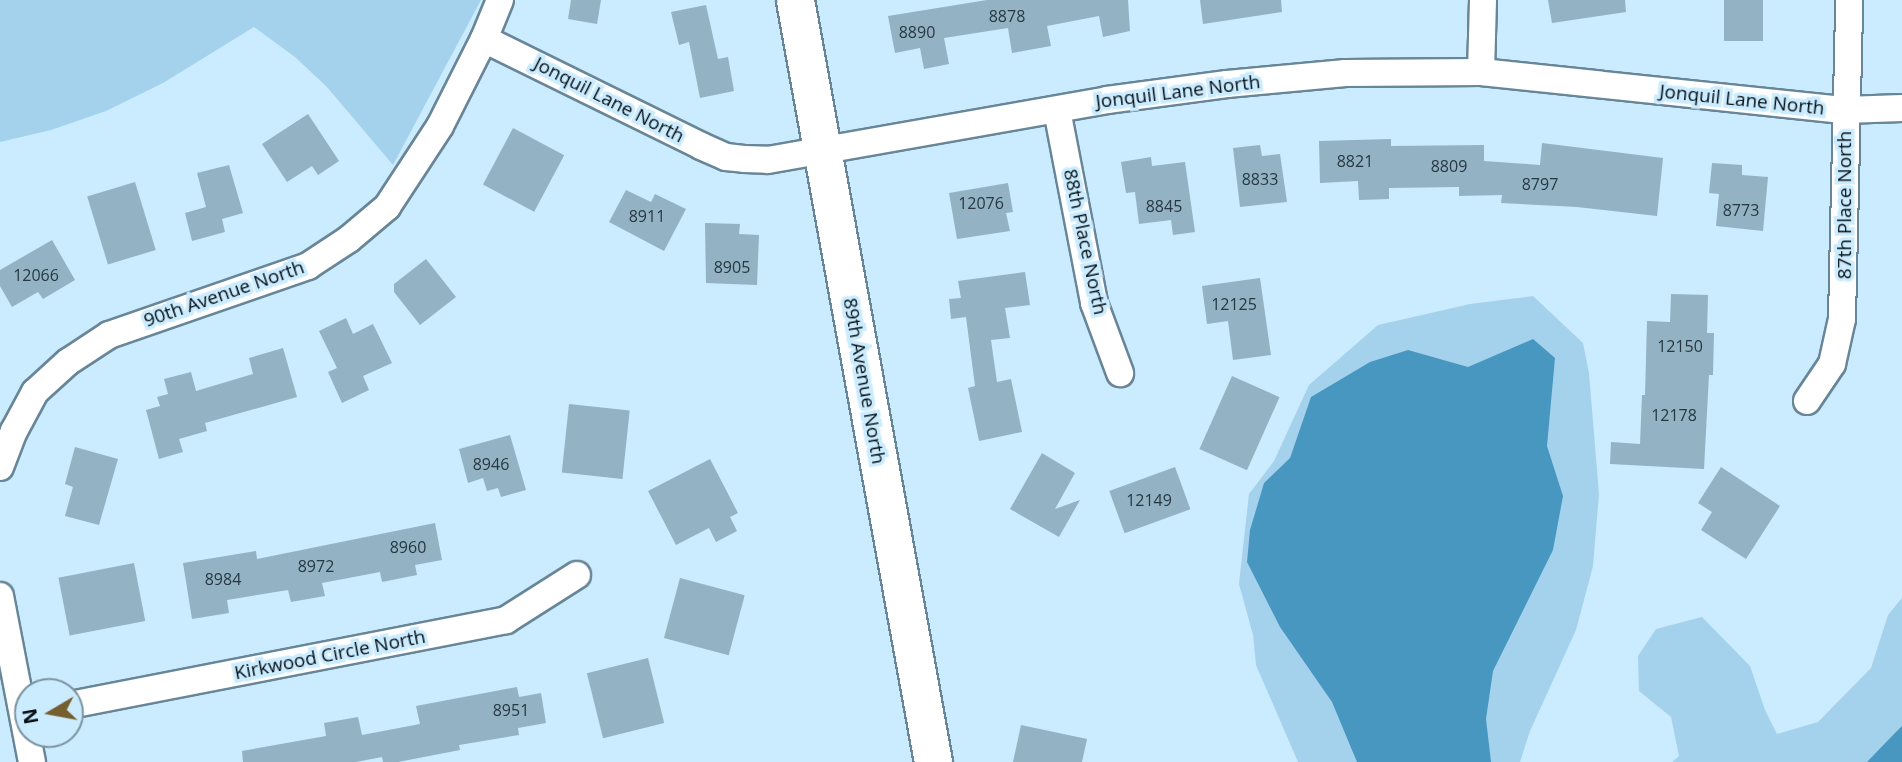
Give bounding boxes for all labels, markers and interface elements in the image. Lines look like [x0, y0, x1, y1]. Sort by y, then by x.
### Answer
house number: 8878 [989, 6, 1025, 26]
house number: 8890 [899, 22, 935, 42]
street label: Jonquil Lane North [530, 52, 688, 148]
street label: Jonquil Lane North [1094, 71, 1262, 113]
street label: Jonquil Lane North [1658, 80, 1826, 120]
street label: 87th Place North [1834, 131, 1856, 279]
house number: 8821 [1337, 151, 1373, 171]
house number: 8809 [1431, 156, 1467, 176]
street label: 88th Place North [1058, 167, 1112, 317]
house number: 8833 [1242, 169, 1278, 189]
house number: 8797 [1522, 174, 1558, 194]
house number: 12076 [958, 193, 1004, 213]
house number: 8845 [1146, 196, 1182, 216]
house number: 8773 [1723, 200, 1759, 220]
house number: 8911 [629, 206, 665, 226]
street label: 90th Avenue North [141, 256, 307, 332]
house number: 8905 [714, 257, 750, 277]
house number: 12066 [13, 265, 59, 285]
house number: 12125 [1211, 294, 1257, 314]
street label: 89th Avenue North [838, 296, 890, 466]
house number: 12150 [1657, 336, 1703, 356]
house number: 12178 [1651, 405, 1697, 425]
house number: 8946 [473, 454, 509, 474]
house number: 12149 [1126, 490, 1172, 510]
house number: 8960 [390, 537, 426, 557]
house number: 8972 [298, 556, 334, 576]
house number: 8984 [205, 569, 241, 589]
street label: Kirkwood Circle North [232, 625, 428, 685]
north arrow [14, 678, 84, 748]
house number: 8951 [493, 700, 529, 720]
text: N [16, 706, 44, 726]

